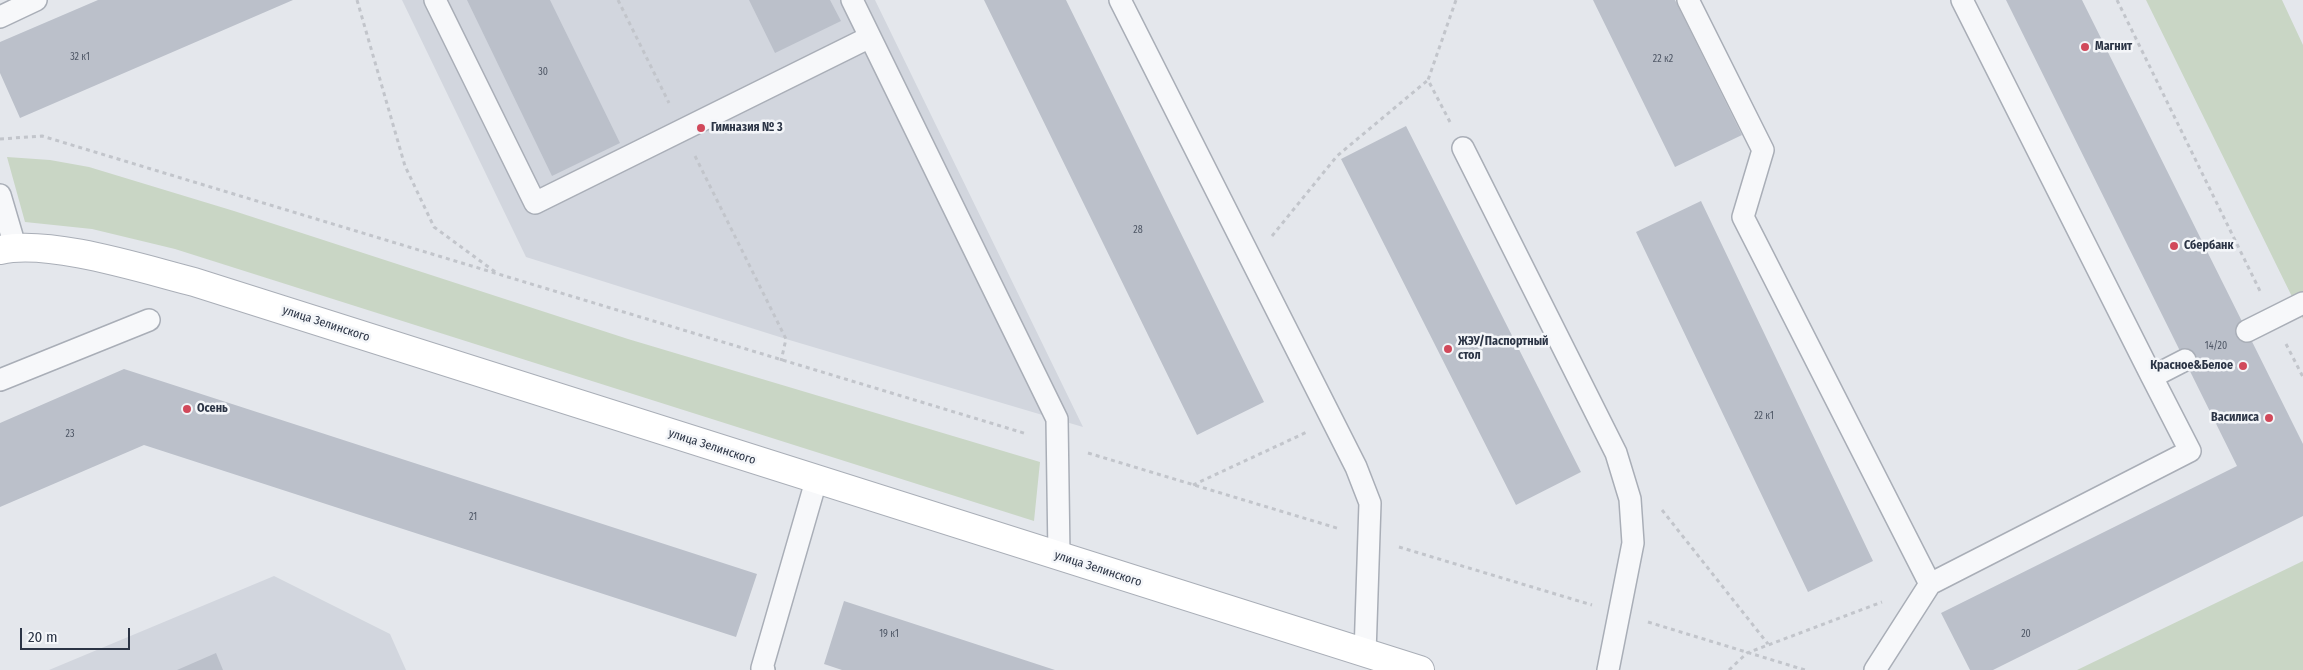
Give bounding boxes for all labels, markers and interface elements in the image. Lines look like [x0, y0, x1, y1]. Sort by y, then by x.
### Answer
place label: Магнит [2095, 40, 2132, 54]
marker: Магнит [2079, 41, 2091, 53]
house number: 32 к1 [70, 51, 90, 63]
house number: 22 к2 [1653, 53, 1673, 65]
house number: 30 [538, 66, 548, 78]
place label: Гимназия № 3 [711, 121, 783, 135]
marker: Гимназия № 3 [695, 122, 707, 134]
house number: 28 [1133, 224, 1143, 236]
place label: Сбербанк [2184, 239, 2233, 253]
marker: Сбербанк [2168, 240, 2180, 252]
street label: улица Зелинского [280, 303, 372, 345]
place label: ЖЭУ/Паспортный стол [1458, 335, 1548, 363]
house number: 14/20 [2205, 340, 2227, 352]
marker: ЖЭУ/Паспортный стол [1442, 343, 1454, 355]
place label: Красное&Белое [2150, 359, 2233, 373]
marker: Красное&Белое [2237, 360, 2249, 372]
place label: Осень [197, 402, 228, 416]
marker: Осень [181, 403, 193, 415]
house number: 22 к1 [1754, 410, 1774, 422]
place label: Василиса [2211, 411, 2259, 425]
marker: Василиса [2263, 412, 2275, 424]
street label: улица Зелинского [666, 426, 758, 468]
house number: 23 [66, 428, 74, 440]
house number: 21 [469, 511, 477, 523]
street label: улица Зелинского [1052, 548, 1144, 590]
scale bar [22, 618, 132, 650]
text: 20 m [28, 628, 58, 646]
house number: 19 к1 [879, 628, 899, 640]
house number: 20 [2021, 628, 2031, 640]

